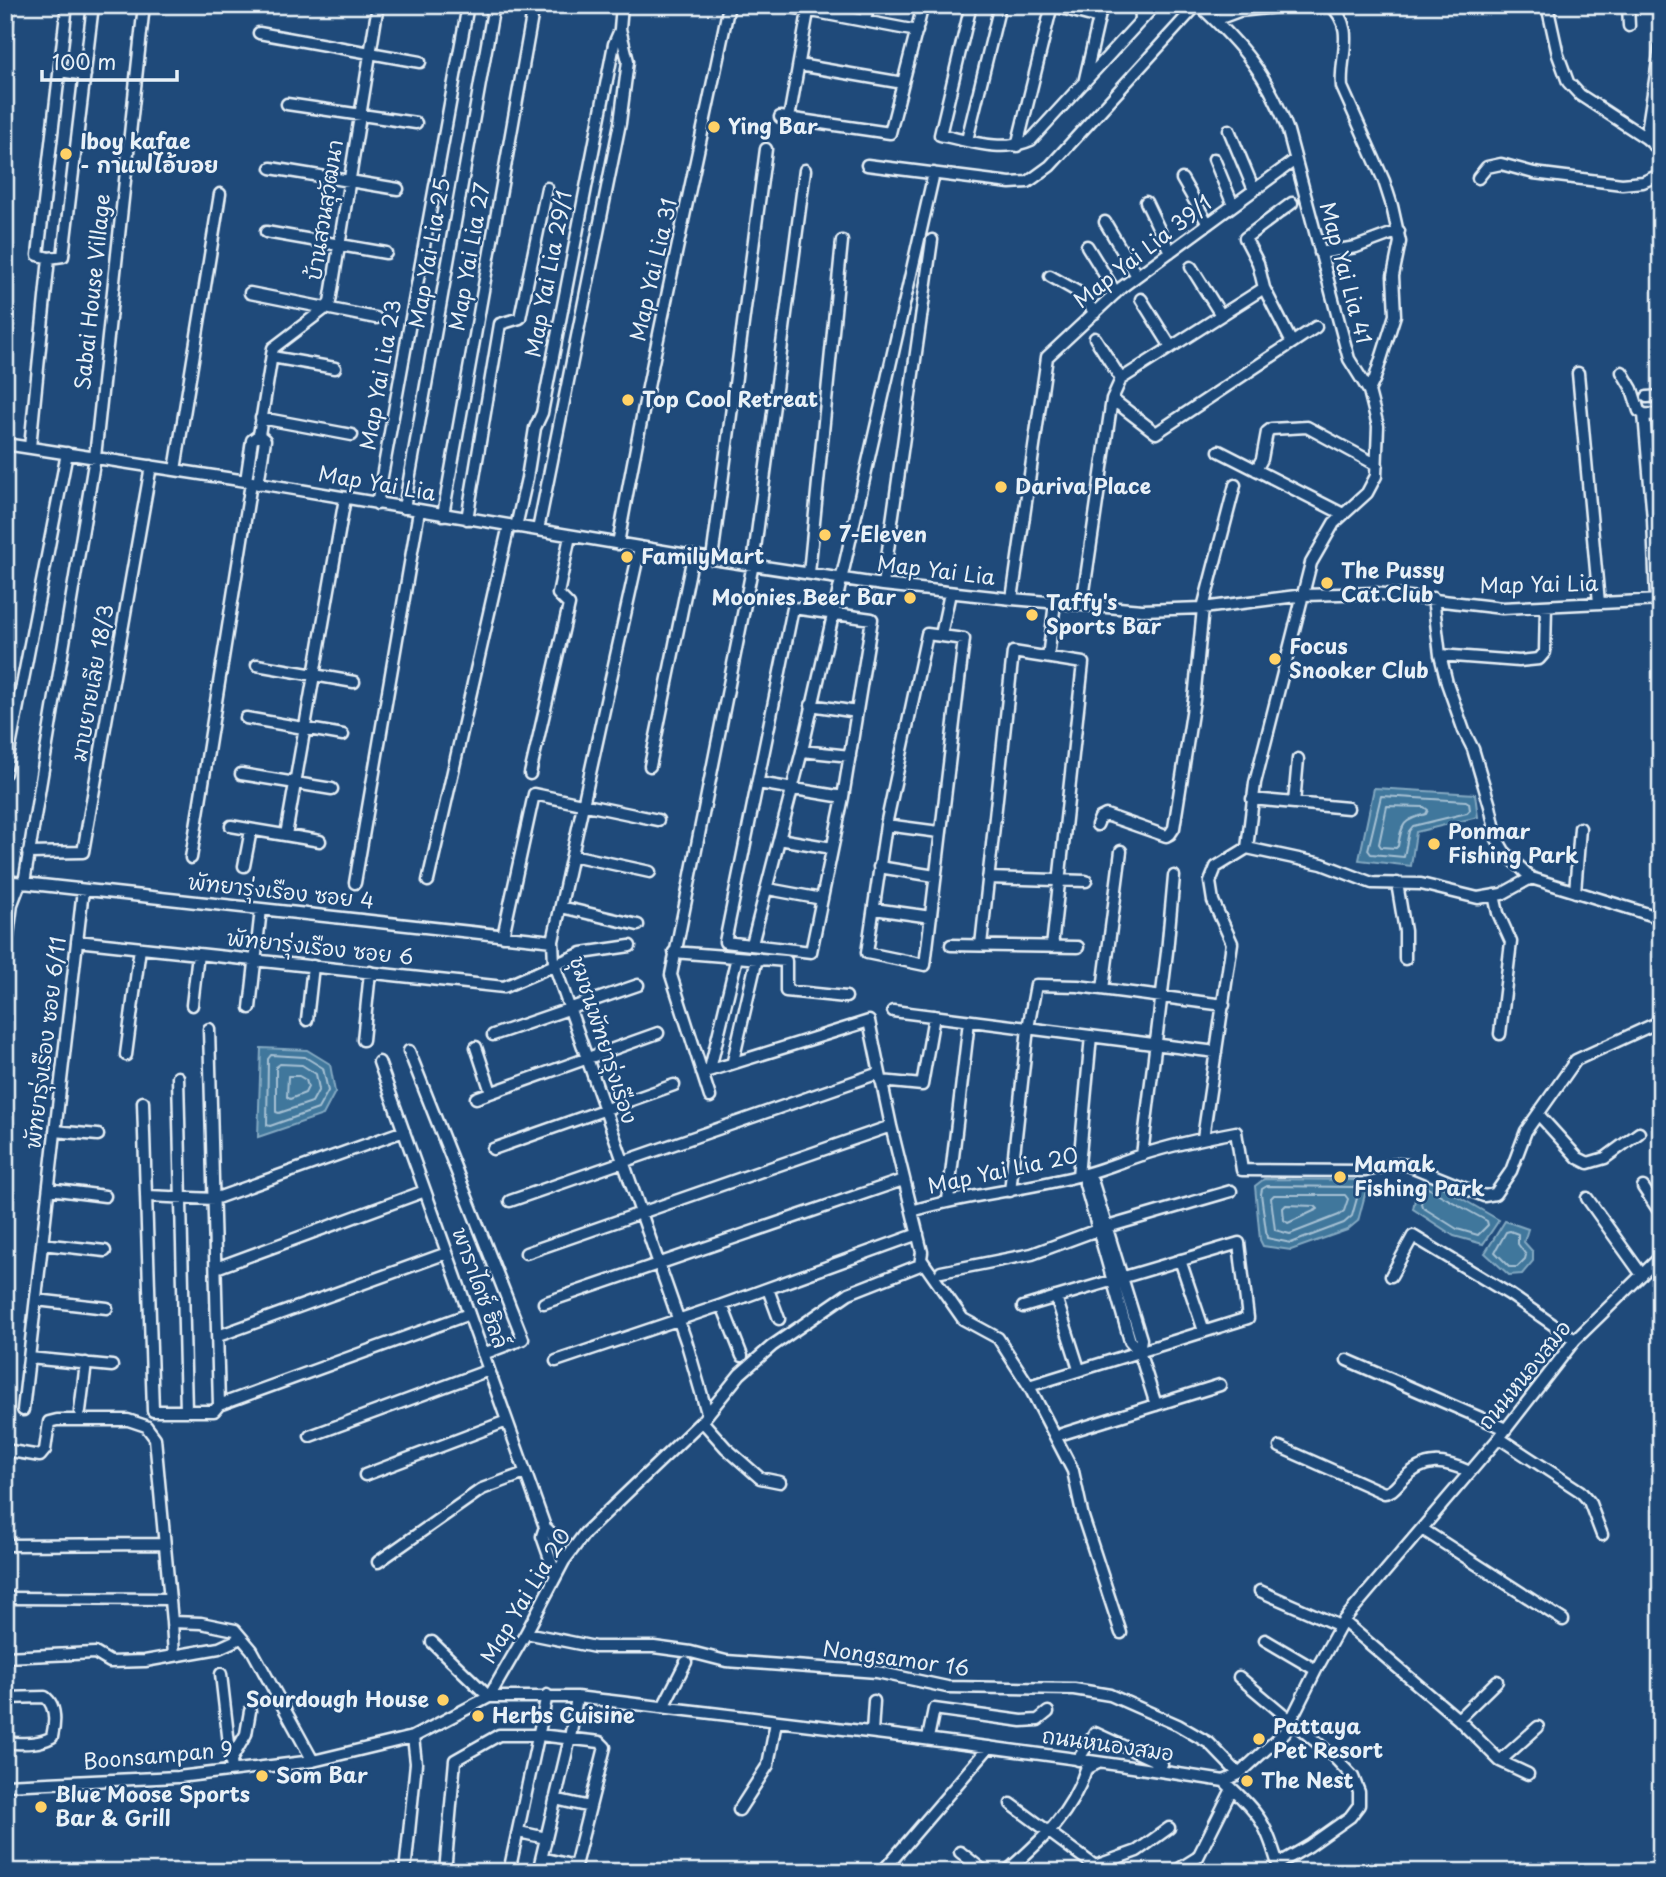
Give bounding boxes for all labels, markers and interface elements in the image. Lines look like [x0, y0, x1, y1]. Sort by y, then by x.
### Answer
scale bar [42, 38, 177, 82]
text: 100 m [52, 45, 116, 77]
place label: Ying Bar [728, 109, 818, 141]
marker: Ying Bar [706, 119, 722, 135]
place label: Iboy kafae - กาแฟไอ้บอย [80, 124, 218, 180]
street label: บ้านสวนสุวัฒนา [296, 137, 352, 283]
marker: Iboy kafae - กาแฟไอ้บอย [58, 146, 74, 162]
street label: Map Yai Lia 25 [399, 175, 457, 331]
street label: Map Yai Lia 27 [439, 180, 497, 333]
street label: Map Yai Lia 39/1 [1066, 186, 1218, 315]
street label: Map Yai Lia 29/1 [515, 187, 579, 360]
street label: Sabai House Village [65, 192, 117, 391]
street label: Map Yai Lia 31 [620, 195, 684, 344]
street label: Map Yai Lia 41 [1313, 198, 1381, 347]
street label: Map Yai Lia 23 [350, 297, 408, 452]
place label: Top Cool Retreat [642, 382, 818, 414]
marker: Top Cool Retreat [620, 392, 636, 408]
street label: Map Yai Lia [316, 456, 439, 508]
place label: Dariva Place [1015, 469, 1151, 501]
marker: Dariva Place [993, 479, 1009, 495]
place label: 7-Eleven [839, 517, 927, 549]
marker: 7-Eleven [817, 527, 833, 543]
place label: FamilyMart [641, 539, 764, 571]
street label: Map Yai Lia [875, 546, 998, 592]
marker: FamilyMart [619, 549, 635, 565]
place label: The Pussy Cat Club [1341, 553, 1445, 609]
street label: Map Yai Lia [1479, 566, 1599, 600]
marker: The Pussy Cat Club [1319, 575, 1335, 591]
place label: Moonies Beer Bar [711, 580, 896, 612]
place label: Taffy's Sports Bar [1046, 585, 1161, 641]
marker: Moonies Beer Bar [902, 590, 918, 606]
street label: มาบยายเลีย 18/3 [61, 602, 121, 764]
marker: Taffy's Sports Bar [1024, 607, 1040, 623]
place label: Focus Snooker Club [1289, 629, 1429, 685]
marker: Focus Snooker Club [1267, 651, 1283, 667]
place label: Ponmar Fishing Park [1448, 814, 1579, 870]
marker: Ponmar Fishing Park [1426, 836, 1442, 852]
street label: พัทยารุ่งเรือง ซอย 4 [186, 864, 376, 918]
street label: พัทยารุ่งเรือง ซอย 6 [225, 920, 415, 974]
street label: พัทยารุ่งเรือง ซอย 6/11 [15, 935, 75, 1151]
street label: ชุมชนพัทยารุ่งเรือง [561, 951, 647, 1128]
street label: Map Yai Lia 20 [924, 1137, 1081, 1201]
place label: Mamak Fishing Park [1354, 1147, 1485, 1203]
marker: Mamak Fishing Park [1332, 1169, 1348, 1185]
street label: พาราไดซ์ ฮิลล์ [445, 1222, 519, 1352]
street label: ถนนหนองสมอ [1469, 1312, 1578, 1435]
street label: Map Yai Lia 20 [471, 1521, 577, 1669]
street label: Nongsamor 16 [821, 1631, 972, 1683]
place label: Sourdough House [246, 1682, 429, 1714]
marker: Sourdough House [435, 1692, 451, 1708]
place label: Herbs Cuisine [492, 1698, 635, 1730]
marker: Herbs Cuisine [470, 1708, 486, 1724]
place label: Pattaya Pet Resort [1273, 1709, 1383, 1765]
street label: ถนนหนองสมอ [1040, 1718, 1176, 1768]
marker: Pattaya Pet Resort [1251, 1731, 1267, 1747]
street label: Boonsampan 9 [82, 1732, 234, 1776]
place label: Som Bar [276, 1758, 368, 1790]
place label: The Nest [1261, 1763, 1353, 1795]
marker: Som Bar [254, 1768, 270, 1784]
marker: The Nest [1239, 1773, 1255, 1789]
place label: Blue Moose Sports Bar & Grill [55, 1777, 250, 1833]
marker: Blue Moose Sports Bar & Grill [33, 1799, 49, 1815]

